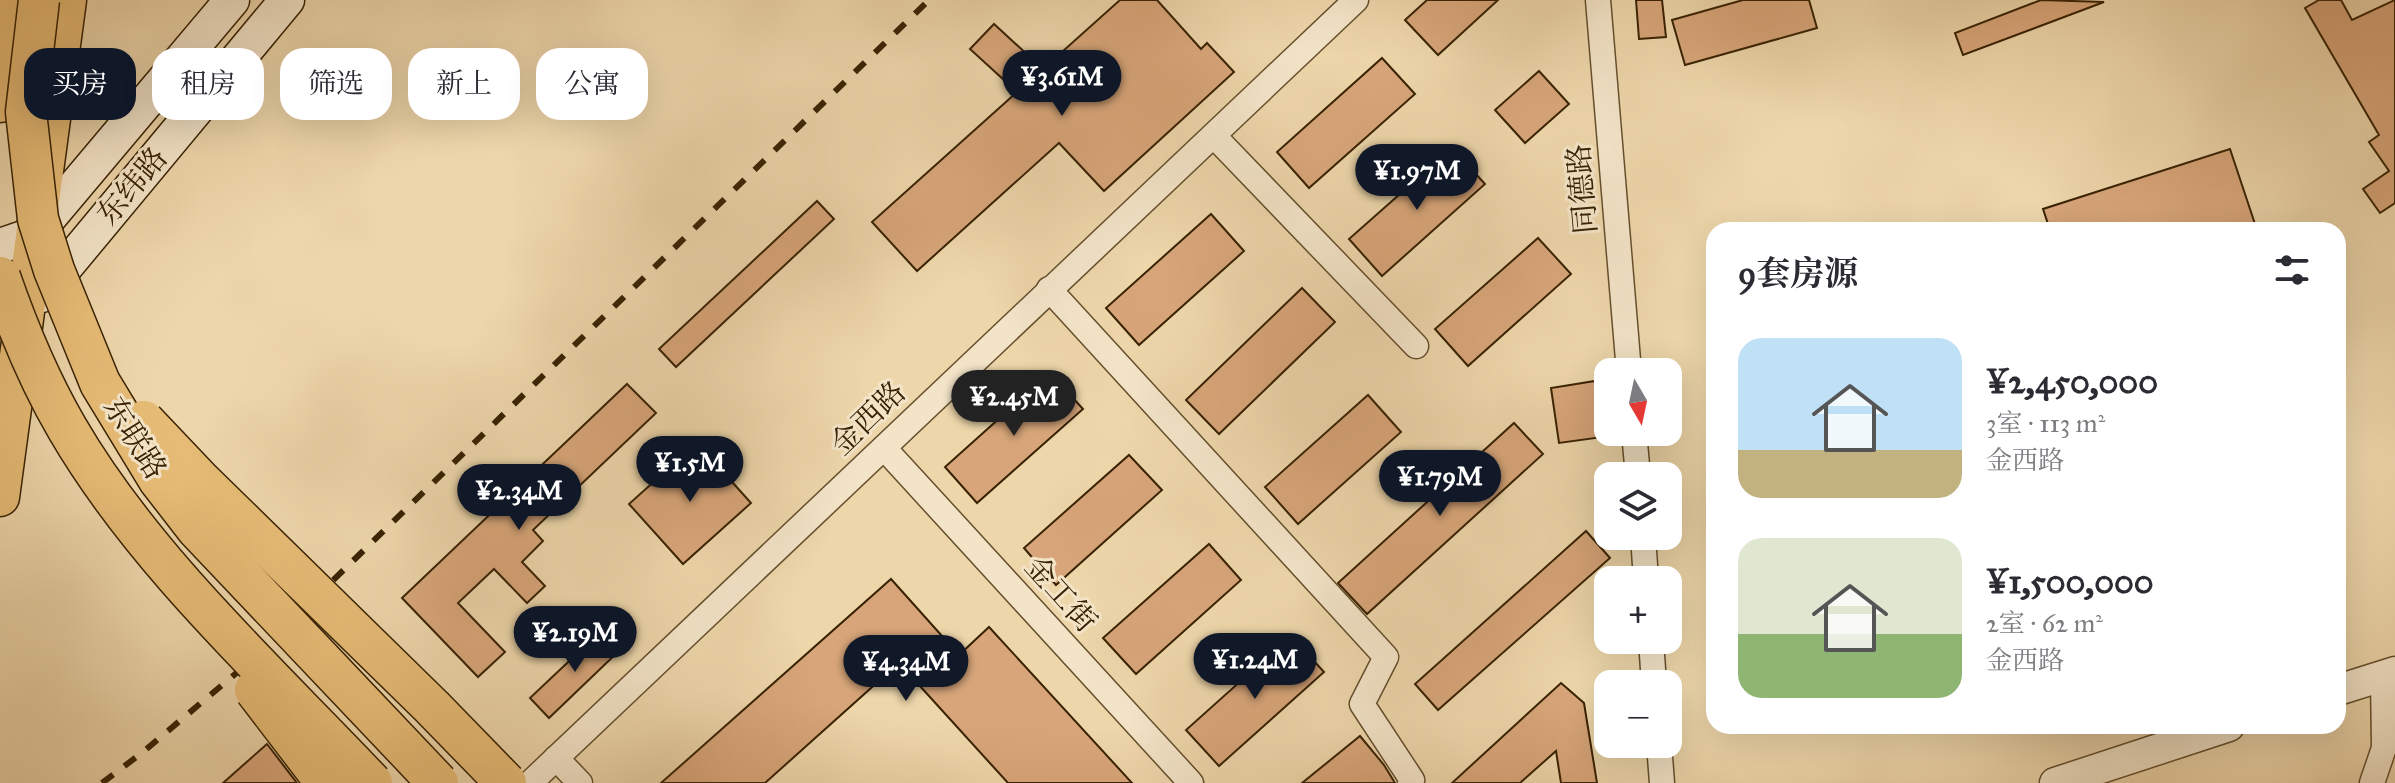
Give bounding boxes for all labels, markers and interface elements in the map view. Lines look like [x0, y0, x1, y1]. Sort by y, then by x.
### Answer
chip: 买房 [24, 48, 136, 120]
chip: 租房 [152, 48, 264, 120]
chip: 筛选 [280, 48, 392, 120]
chip: 新上 [408, 48, 520, 120]
chip: 公寓 [536, 48, 648, 120]
pin: ¥3.61M [997, 50, 1127, 118]
text: ¥3.61M [1020, 60, 1104, 92]
street label: 东纬路 [89, 140, 175, 232]
street label: 同德路 [1560, 143, 1604, 235]
pin: ¥1.97M [1352, 144, 1482, 212]
text: ¥1.97M [1373, 154, 1461, 186]
icon: filters [2270, 248, 2314, 292]
text: 9套房源 [1738, 253, 1858, 294]
north arrow [1594, 358, 1682, 446]
map controls [1594, 358, 1682, 758]
text: ¥2,450,000 [1986, 361, 2158, 402]
pin: ¥2.45M [949, 370, 1079, 438]
icon: home [1802, 370, 1898, 466]
street label: 金西路 [823, 374, 913, 462]
text: ¥2.45M [969, 380, 1059, 412]
street label: 东联路 [96, 390, 174, 486]
text: 3室 · 113 m² [1986, 407, 2105, 439]
pin: ¥1.5M [634, 436, 746, 504]
text: 金西路 [1986, 444, 2064, 476]
text: ¥1.5M [654, 446, 726, 478]
pin: ¥1.79M [1375, 450, 1505, 518]
text: ¥1.79M [1397, 460, 1483, 492]
button: layers [1594, 462, 1682, 550]
pin: ¥2.34M [454, 464, 584, 532]
text: ¥2.34M [475, 474, 563, 506]
street label: 金工街 [1018, 549, 1104, 639]
text: ¥1,500,000 [1986, 561, 2154, 602]
button: + [1594, 566, 1682, 654]
icon: home [1802, 570, 1898, 666]
pin: ¥2.19M [510, 606, 640, 674]
text: 2室 · 62 m² [1986, 607, 2103, 639]
text: ¥2.19M [532, 616, 618, 648]
pin: ¥1.24M [1190, 633, 1320, 701]
pin: ¥4.34M [841, 635, 971, 703]
text: ¥1.24M [1212, 643, 1298, 675]
text: 金西路 [1986, 644, 2064, 676]
text: ¥4.34M [861, 645, 951, 677]
button: − [1594, 670, 1682, 758]

